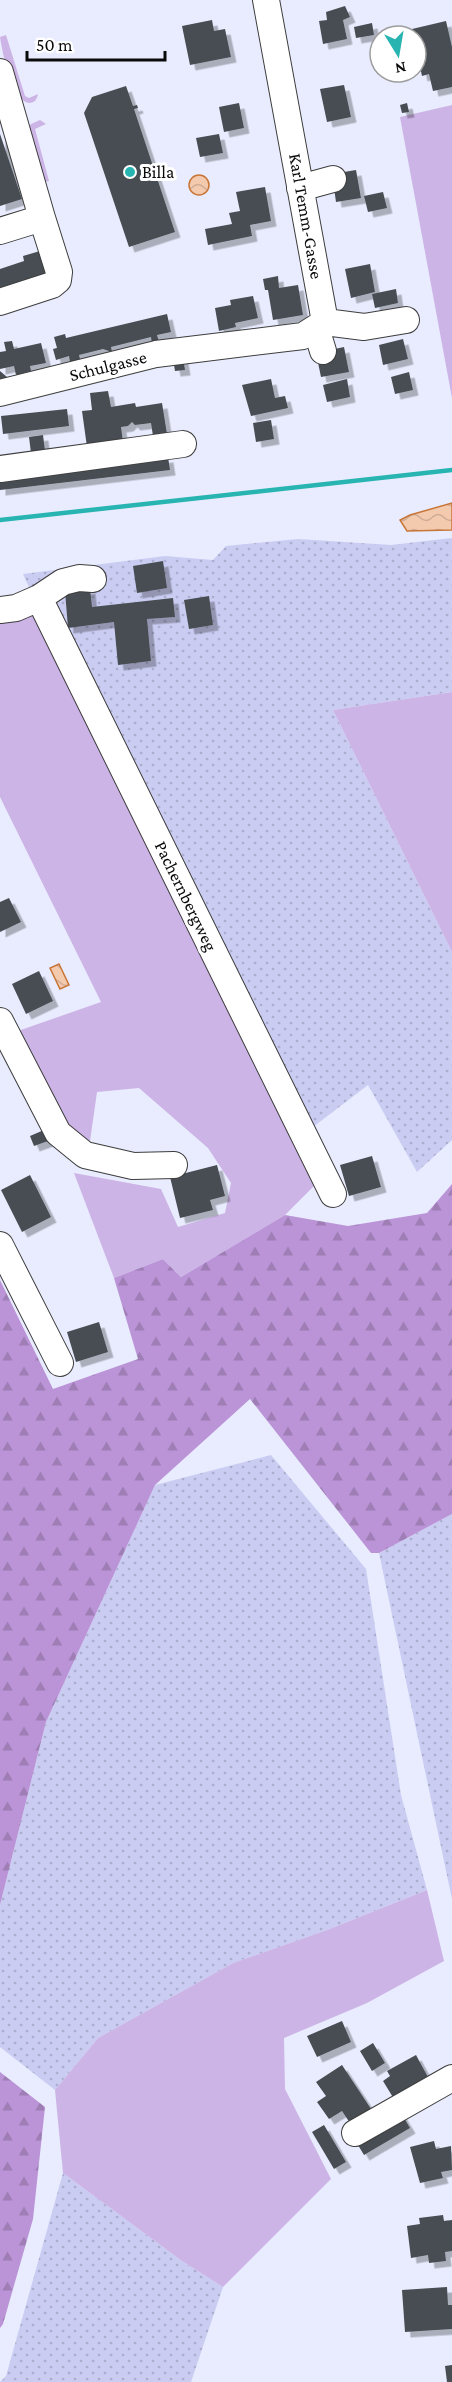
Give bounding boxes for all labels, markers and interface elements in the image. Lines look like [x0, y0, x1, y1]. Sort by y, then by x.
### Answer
scale bar [27, 24, 165, 62]
north arrow [368, 24, 428, 84]
text: 50 m [36, 35, 73, 55]
text: N [394, 59, 408, 78]
street label: Karl Temm-Gasse [285, 152, 327, 280]
place label: Billa [142, 162, 174, 182]
marker: Billa [123, 165, 137, 179]
street label: Schulgasse [67, 347, 149, 385]
street label: Pachernbergweg [151, 838, 221, 954]

